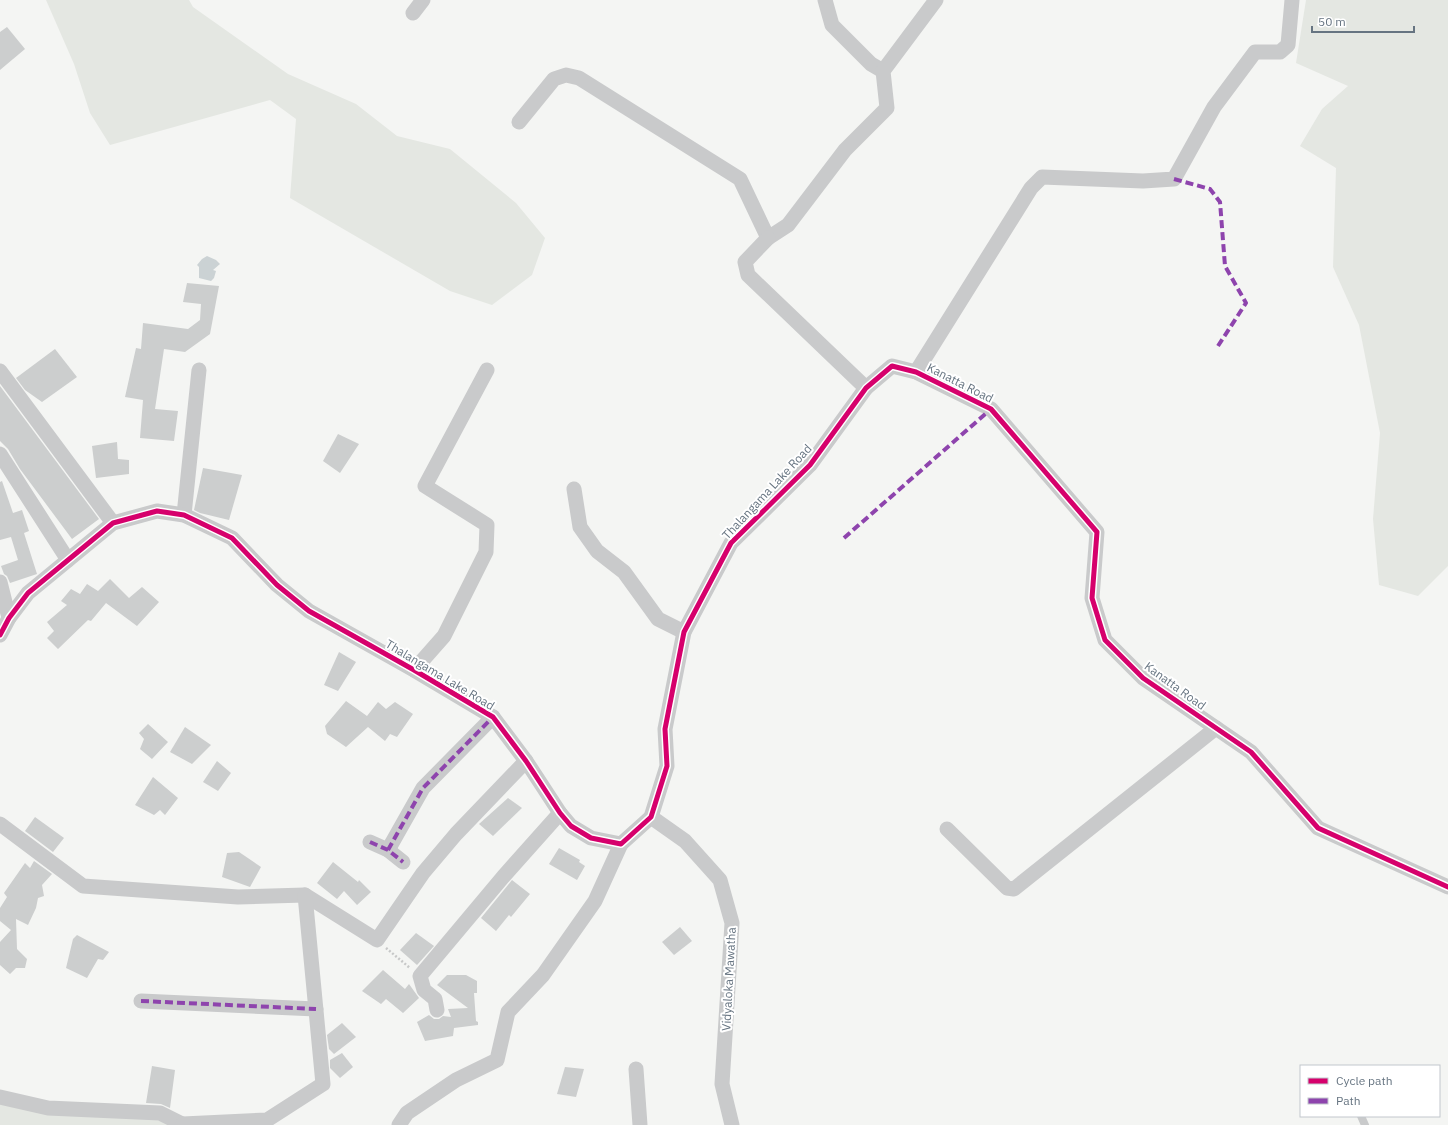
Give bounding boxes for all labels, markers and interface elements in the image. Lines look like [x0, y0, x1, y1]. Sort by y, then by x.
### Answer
scale bar [1312, 8, 1414, 34]
text: 50 m [1318, 14, 1346, 29]
street label: Kanatta Road [925, 359, 996, 406]
street label: Thalangama Lake Road [719, 441, 815, 542]
street label: Thalangama Lake Road [383, 636, 497, 713]
street label: Kanatta Road [1142, 658, 1209, 713]
street label: Vidyaloka Mawatha [718, 926, 739, 1031]
legend [1300, 1065, 1440, 1117]
text: Cycle path [1336, 1073, 1393, 1088]
text: Path [1336, 1093, 1361, 1108]

